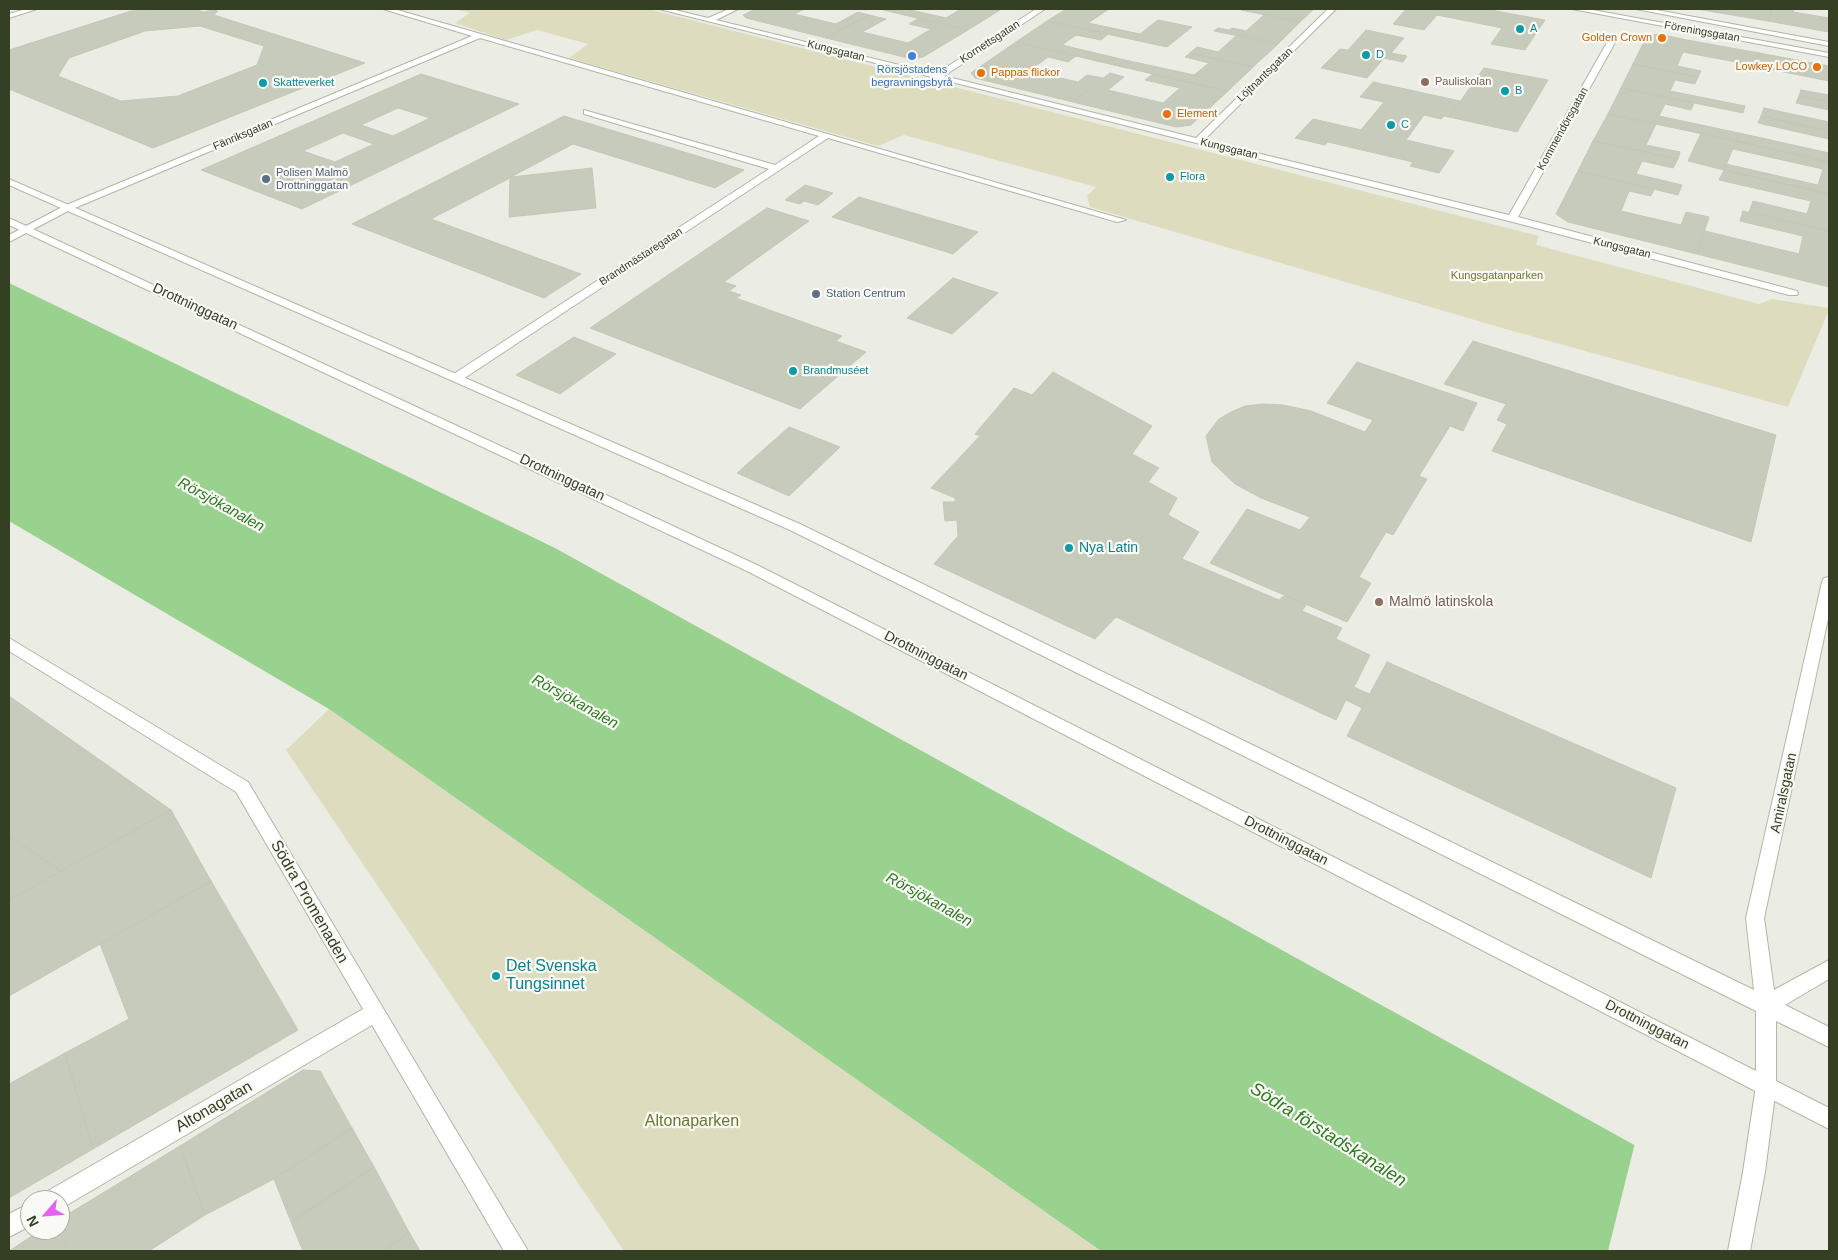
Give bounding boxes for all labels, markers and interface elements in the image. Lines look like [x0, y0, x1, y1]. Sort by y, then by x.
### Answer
street label: Kornettsgatan [958, 18, 1022, 66]
street label: Föreningsgatan [1663, 19, 1741, 45]
place label: A [1530, 22, 1537, 36]
marker: A [1514, 23, 1526, 35]
place label: Golden Crown [1582, 31, 1652, 45]
marker: Golden Crown [1656, 32, 1668, 44]
street label: Kungsgatan [806, 37, 866, 65]
street label: Löjtnantsgatan [1234, 45, 1296, 105]
place label: D [1376, 48, 1384, 62]
marker: D [1360, 49, 1372, 61]
marker: Rörsjöstadens begravningsbyrå [906, 50, 918, 62]
place label: Lowkey LOCO [1735, 60, 1807, 74]
marker: Lowkey LOCO [1811, 61, 1823, 73]
place label: Rörsjöstadens begravningsbyrå [871, 63, 953, 89]
place label: Pappas flickor [991, 66, 1060, 80]
marker: Pappas flickor [975, 67, 987, 79]
place label: Pauliskolan [1435, 75, 1491, 89]
place label: Skatteverket [273, 76, 334, 90]
marker: Pauliskolan [1419, 76, 1431, 88]
marker: Skatteverket [257, 77, 269, 89]
place label: B [1515, 84, 1522, 98]
marker: B [1499, 85, 1511, 97]
street label: Kommendörsgatan [1535, 85, 1591, 173]
place label: Element [1177, 107, 1217, 121]
marker: Element [1161, 108, 1173, 120]
street label: Fänriksgatan [211, 117, 275, 153]
place label: C [1401, 118, 1409, 132]
marker: C [1385, 119, 1397, 131]
street label: Kungsgatan [1199, 135, 1259, 163]
place label: Polisen Malmö Drottninggatan [276, 166, 348, 192]
place label: Flora [1180, 170, 1205, 184]
marker: Flora [1164, 171, 1176, 183]
marker: Polisen Malmö Drottninggatan [260, 173, 272, 185]
street label: Brandmästaregatan [597, 225, 685, 289]
street label: Kungsgatan [1592, 234, 1652, 262]
park label: Kungsgatanparken [1451, 269, 1543, 283]
street label: Drottninggatan [150, 280, 240, 334]
place label: Station Centrum [826, 287, 905, 301]
marker: Station Centrum [810, 288, 822, 300]
place label: Brandmuséet [803, 364, 868, 378]
marker: Brandmuséet [787, 365, 799, 377]
street label: Drottninggatan [517, 451, 607, 505]
water label: Rörsjökanalen [175, 474, 267, 536]
place label: Nya Latin [1079, 540, 1138, 556]
marker: Nya Latin [1063, 542, 1075, 554]
place label: Malmö latinskola [1389, 594, 1493, 610]
marker: Malmö latinskola [1373, 596, 1385, 608]
street label: Drottninggatan [881, 628, 971, 684]
water label: Rörsjökanalen [529, 671, 621, 733]
street label: Amiralsgatan [1767, 751, 1801, 835]
street label: Drottninggatan [1241, 813, 1331, 869]
street label: Södra Promenaden [266, 837, 352, 967]
water label: Rörsjökanalen [883, 869, 975, 931]
place label: Det Svenska Tungsinnet [506, 957, 597, 995]
marker: Det Svenska Tungsinnet [490, 970, 502, 982]
street label: Drottninggatan [1602, 997, 1692, 1053]
street label: Altonagatan [172, 1077, 256, 1137]
water label: Södra förstadskanalen [1246, 1078, 1410, 1192]
park label: Altonaparken [645, 1112, 739, 1132]
north arrow [20, 1190, 70, 1240]
text: N [23, 1213, 42, 1229]

